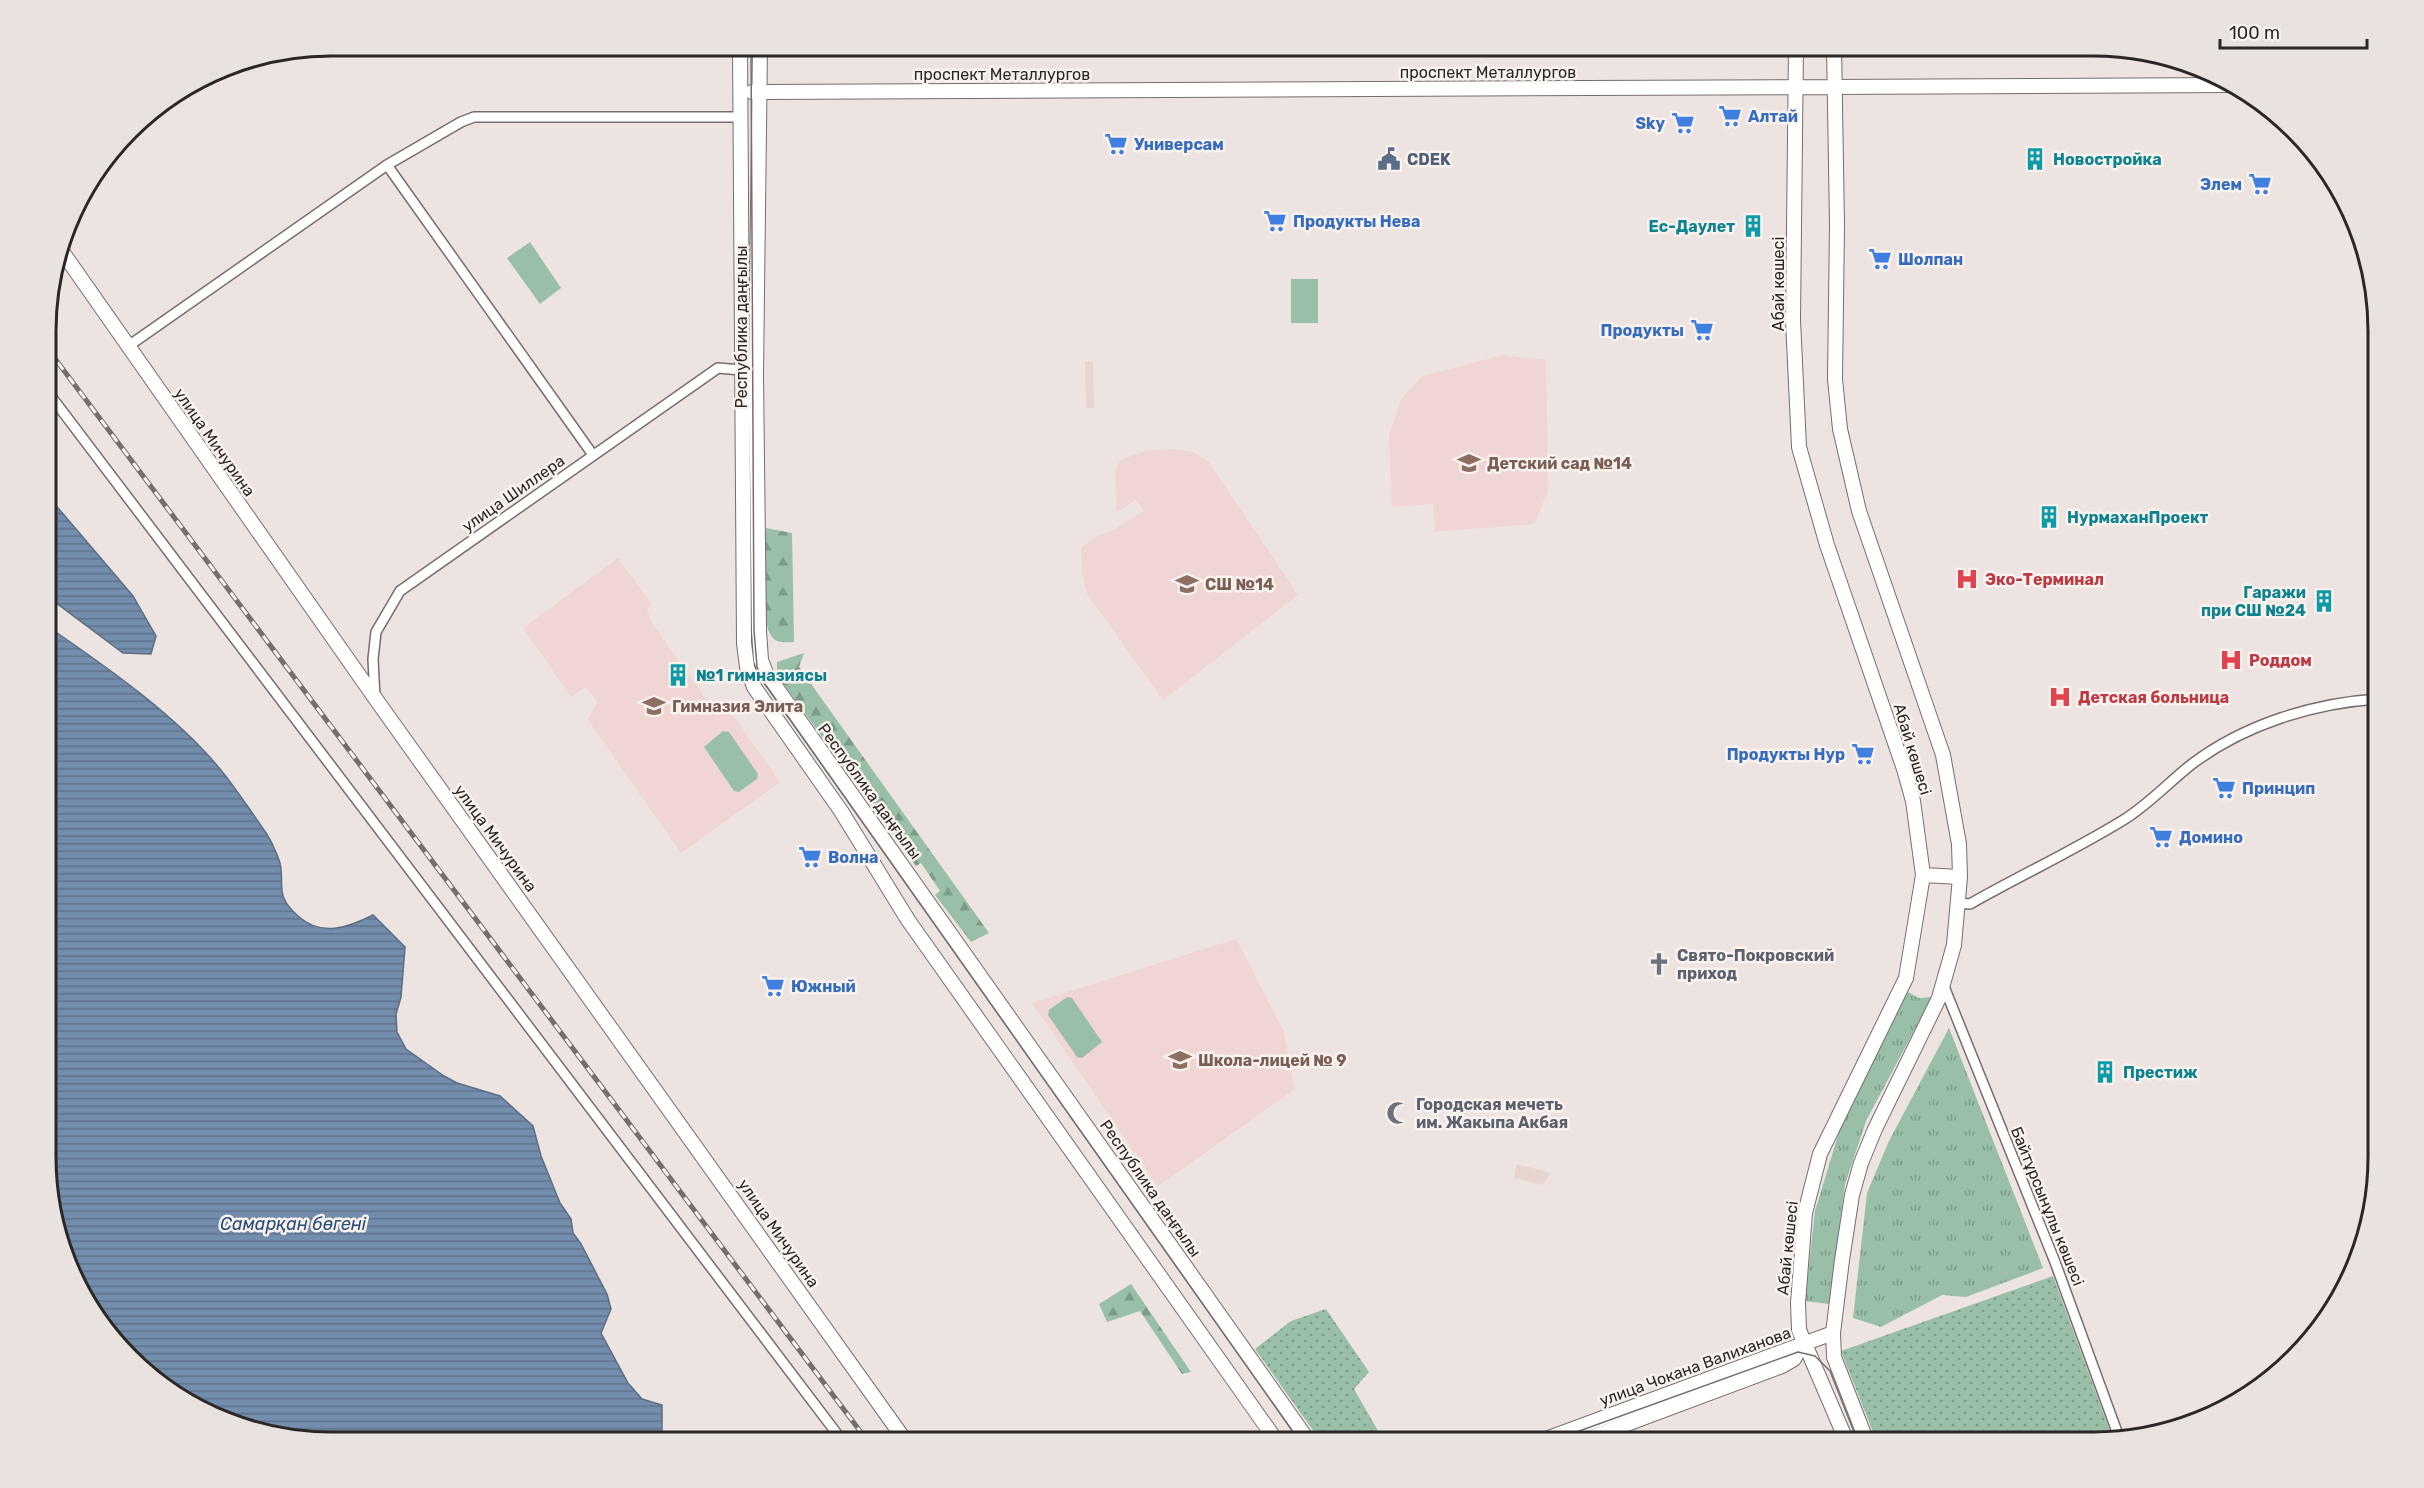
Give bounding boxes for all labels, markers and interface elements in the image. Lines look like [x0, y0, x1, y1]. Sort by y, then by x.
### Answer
scale bar [2220, 12, 2367, 50]
text: 100 m [2229, 22, 2280, 44]
street label: проспект Металлургов [1400, 63, 1576, 82]
street label: проспект Металлургов [914, 65, 1090, 84]
supermarket icon: Алтай [1717, 103, 1743, 129]
place label: Алтай [1748, 107, 1798, 126]
supermarket icon: Sky [1670, 110, 1696, 136]
place label: Sky [1635, 114, 1665, 133]
supermarket icon: Универсам [1103, 131, 1129, 157]
place label: Универсам [1134, 135, 1224, 154]
public building icon: CDEK [1376, 146, 1402, 172]
building icon: Новостройка [2022, 146, 2048, 172]
place label: CDEK [1407, 150, 1451, 169]
place label: Новостройка [2053, 150, 2162, 169]
supermarket icon: Элем [2247, 171, 2273, 197]
place label: Элем [2200, 175, 2242, 194]
supermarket icon: Продукты Нева [1262, 208, 1288, 234]
place label: Продукты Нева [1293, 212, 1420, 231]
building icon: Ес-Даулет [1740, 213, 1766, 239]
place label: Ес-Даулет [1649, 217, 1735, 236]
street label: Абай көшесі [1769, 237, 1788, 331]
street label: Республика даңғылы [732, 245, 751, 409]
supermarket icon: Шолпан [1867, 246, 1893, 272]
place label: Шолпан [1898, 250, 1963, 269]
supermarket icon: Продукты [1689, 317, 1715, 343]
place label: Продукты [1601, 321, 1684, 340]
street label: улица Мичурина [170, 384, 259, 500]
school or university icon: Детский сад №14 [1456, 450, 1482, 476]
street label: улица Шиллера [458, 451, 568, 536]
place label: Детский сад №14 [1487, 454, 1632, 473]
building icon: НурмаханПроект [2036, 504, 2062, 530]
place label: НурмаханПроект [2067, 508, 2209, 527]
hospital icon: Эко-Терминал [1954, 566, 1980, 592]
place label: Эко-Терминал [1985, 570, 2104, 589]
school or university icon: СШ №14 [1174, 571, 1200, 597]
place label: СШ №14 [1205, 575, 1274, 594]
place label: Гаражи при СШ №24 [2201, 583, 2306, 620]
building icon: Гаражи при СШ №24 [2311, 588, 2337, 614]
hospital icon: Роддом [2218, 647, 2244, 673]
place label: Роддом [2249, 651, 2312, 670]
building icon: №1 гимназиясы [665, 662, 691, 688]
place label: №1 гимназиясы [696, 666, 827, 685]
hospital icon: Детская больница [2047, 684, 2073, 710]
place label: Детская больница [2078, 688, 2229, 707]
school or university icon: Гимназия Элита [641, 693, 667, 719]
place label: Гимназия Элита [672, 697, 803, 716]
street label: Абай көшесі [1890, 701, 1935, 797]
street label: Республика даңғылы [814, 720, 925, 863]
supermarket icon: Продукты Нур [1850, 741, 1876, 767]
place label: Продукты Нур [1727, 745, 1845, 764]
supermarket icon: Принцип [2211, 775, 2237, 801]
place label: Принцип [2242, 779, 2315, 798]
street label: улица Мичурина [450, 781, 541, 896]
supermarket icon: Домино [2148, 824, 2174, 850]
place label: Домино [2179, 828, 2243, 847]
supermarket icon: Волна [797, 844, 823, 870]
place label: Волна [828, 848, 879, 867]
place label: Свято-Покровский приход [1677, 946, 1834, 983]
church icon: Свято-Покровский приход [1646, 951, 1672, 977]
supermarket icon: Южный [760, 973, 786, 999]
place label: Южный [791, 977, 856, 996]
school or university icon: Школа-лицей № 9 [1167, 1047, 1193, 1073]
place label: Школа-лицей № 9 [1198, 1051, 1347, 1070]
building icon: Престиж [2092, 1059, 2118, 1085]
place label: Престиж [2123, 1063, 2198, 1082]
place label: Городская мечеть им. Жакыпа Акбая [1416, 1095, 1568, 1132]
mosque icon: Городская мечеть им. Жакыпа Акбая [1385, 1100, 1411, 1126]
street label: Республика даңғылы [1096, 1116, 1205, 1261]
street label: Байтұрсынұлы көшесі [2007, 1124, 2088, 1289]
street label: улица Мичурина [734, 1175, 823, 1291]
street label: Абай көшесі [1773, 1200, 1802, 1296]
water label: Самарқан бөгені [220, 1213, 367, 1235]
street label: улица Чокана Валиханова [1597, 1323, 1793, 1410]

